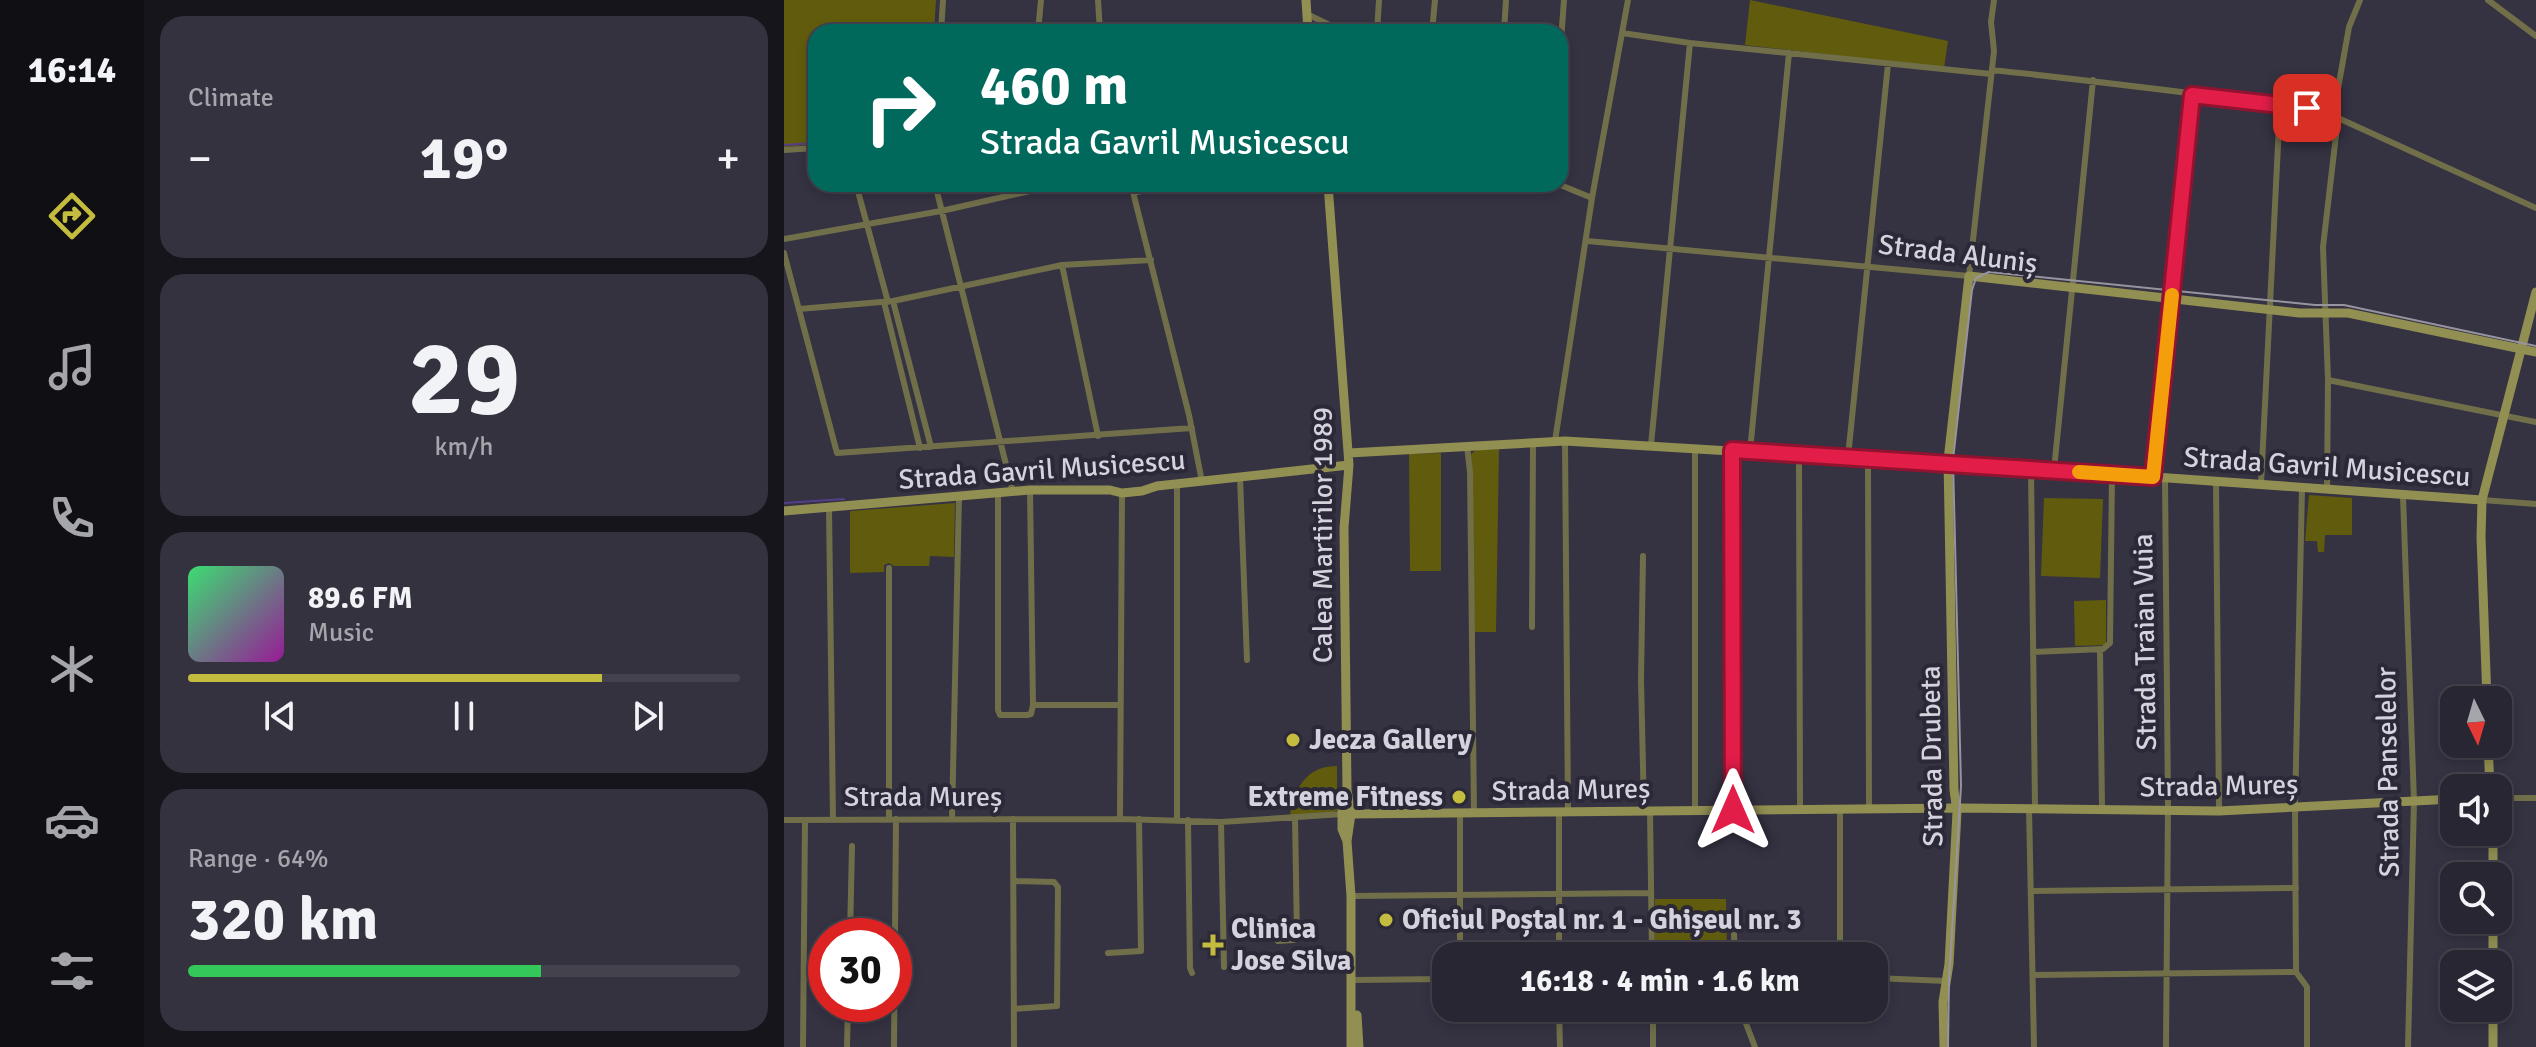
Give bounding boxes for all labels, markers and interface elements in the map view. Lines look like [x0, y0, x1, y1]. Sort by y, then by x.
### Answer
text: 16:14 [28, 48, 116, 93]
text: 460 m [980, 51, 1128, 120]
icon: right [848, 56, 952, 160]
pin [2273, 74, 2341, 142]
text: Climate [188, 82, 274, 114]
icon: arrive [2285, 86, 2329, 130]
text: Strada Gavril Musicescu [980, 120, 1350, 165]
text: 19° [420, 122, 508, 196]
text: − [188, 132, 212, 186]
text: + [716, 132, 740, 186]
icon: directions [44, 188, 100, 244]
street label: Strada Aluniș [1877, 227, 2039, 281]
text: 29 [408, 315, 520, 443]
icon: music [44, 339, 100, 395]
street label: Calea Martirilor 1989 [1306, 407, 1340, 663]
text: km/h [435, 431, 493, 463]
street label: Strada Gavril Musicescu [2182, 440, 2472, 494]
street label: Strada Gavril Musicescu [897, 443, 1187, 497]
icon: phone [44, 490, 100, 546]
street label: Strada Traian Vuia [2126, 533, 2164, 751]
text: 89.6 FM [308, 580, 413, 617]
text: Music [308, 617, 374, 649]
icon: climate [44, 641, 100, 697]
street label: Strada Drubeta [1913, 665, 1951, 847]
street label: Strada Panselelor [2369, 666, 2407, 878]
north arrow [2440, 686, 2512, 758]
map controls [2440, 686, 2512, 1022]
icon: previous [258, 694, 302, 738]
icon: pause [442, 694, 486, 738]
icon: next [626, 694, 670, 738]
place label: Jecza Gallery [1309, 723, 1472, 757]
marker: Jecza Gallery [1284, 731, 1302, 749]
position arrow [1691, 768, 1775, 852]
street label: Strada Mureș [2139, 768, 2299, 804]
street label: Strada Mureș [1491, 772, 1651, 808]
button: sound [2440, 774, 2512, 846]
street label: Strada Mureș [844, 780, 1002, 814]
place label: Extreme Fitness [1247, 780, 1443, 814]
marker: Extreme Fitness [1450, 788, 1468, 806]
icon: car [44, 792, 100, 848]
text: Range · 64% [188, 843, 329, 875]
button: search [2440, 862, 2512, 934]
text: 320 km [188, 883, 378, 957]
place label: Oficiul Poștal nr. 1 - Ghișeul nr. 3 [1402, 903, 1802, 938]
marker: Oficiul Poștal nr. 1 - Ghișeul nr. 3 [1377, 911, 1395, 929]
place label: Clinica Jose Silva [1231, 912, 1351, 978]
speed limit sign: 30 [808, 918, 912, 1022]
marker: Clinica Jose Silva [1202, 934, 1224, 956]
icon: filters [44, 943, 100, 999]
button: layers [2440, 950, 2512, 1022]
text: 16:18 · 4 min · 1.6 km [1520, 963, 1800, 1000]

